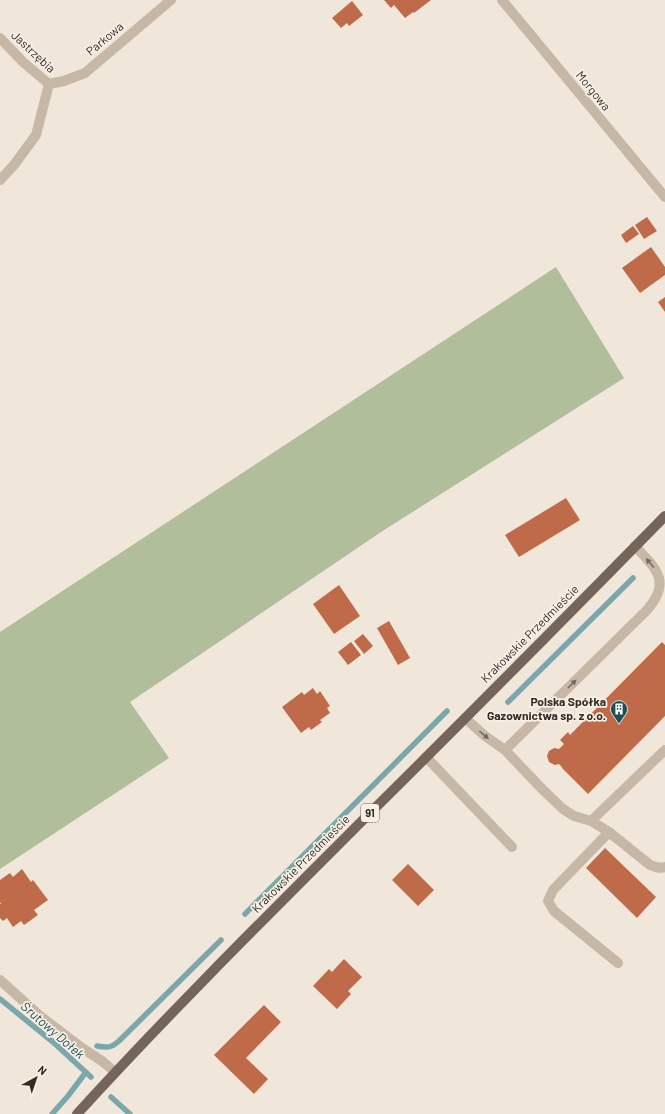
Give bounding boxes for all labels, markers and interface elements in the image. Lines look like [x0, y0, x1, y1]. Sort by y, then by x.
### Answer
street label: Parkowa [83, 19, 126, 58]
street label: Jastrzębia [9, 27, 59, 75]
street label: Morgowa [574, 68, 614, 113]
one-way arrow [646, 558, 655, 569]
street label: Krakowskie Przedmieście [478, 582, 581, 685]
one-way arrow [567, 679, 577, 689]
place label: Polska Spółka Gazownictwa sp. z o.o. [487, 694, 606, 722]
building icon: Polska Spółka Gazownictwa sp. z o.o. [609, 699, 629, 724]
one-way arrow [479, 731, 489, 739]
road number: 91 [361, 804, 379, 822]
street label: Krakowskie Przedmieście [249, 812, 352, 915]
water label: Śrutowy Dołek [18, 998, 89, 1062]
north arrow [16, 1058, 56, 1098]
text: N [36, 1063, 50, 1077]

